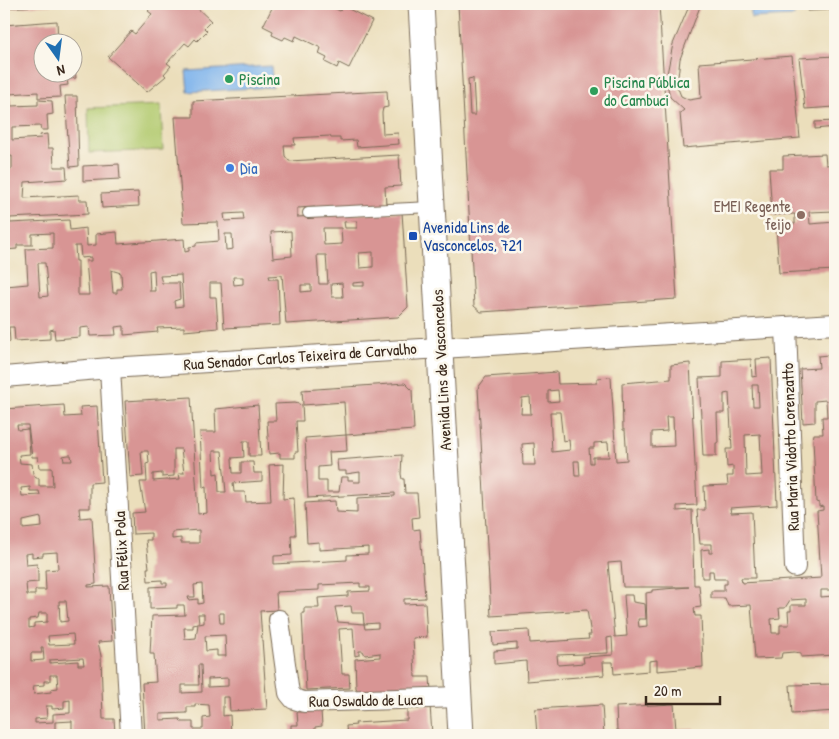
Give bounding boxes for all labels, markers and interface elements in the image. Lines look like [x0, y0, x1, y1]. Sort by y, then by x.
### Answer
north arrow [32, 32, 82, 82]
text: N [55, 61, 67, 81]
place label: Piscina [239, 68, 280, 90]
place label: Piscina Pública do Cambuci [604, 71, 689, 111]
marker: Piscina [223, 73, 235, 85]
marker: Piscina Pública do Cambuci [588, 85, 600, 97]
place label: Dia [240, 157, 257, 179]
marker: Dia [224, 162, 236, 174]
place label: EMEI Regente feijo [714, 195, 792, 235]
marker: EMEI Regente feijo [795, 209, 807, 221]
place label: Avenida Lins de Vasconcelos, 721 [423, 216, 522, 256]
marker: Avenida Lins de Vasconcelos, 721 [407, 230, 419, 242]
street label: Avenida Lins de Vasconcelos [426, 289, 456, 451]
street label: Rua Senador Carlos Teixeira de Carvalho [183, 337, 418, 375]
street label: Rua Maria Vidotto Lorenzatto [776, 362, 804, 531]
street label: Rua Félix Pola [108, 511, 134, 591]
scale bar [646, 674, 720, 706]
text: 20 m [654, 680, 681, 701]
street label: Rua Oswaldo de Luca [309, 688, 423, 712]

